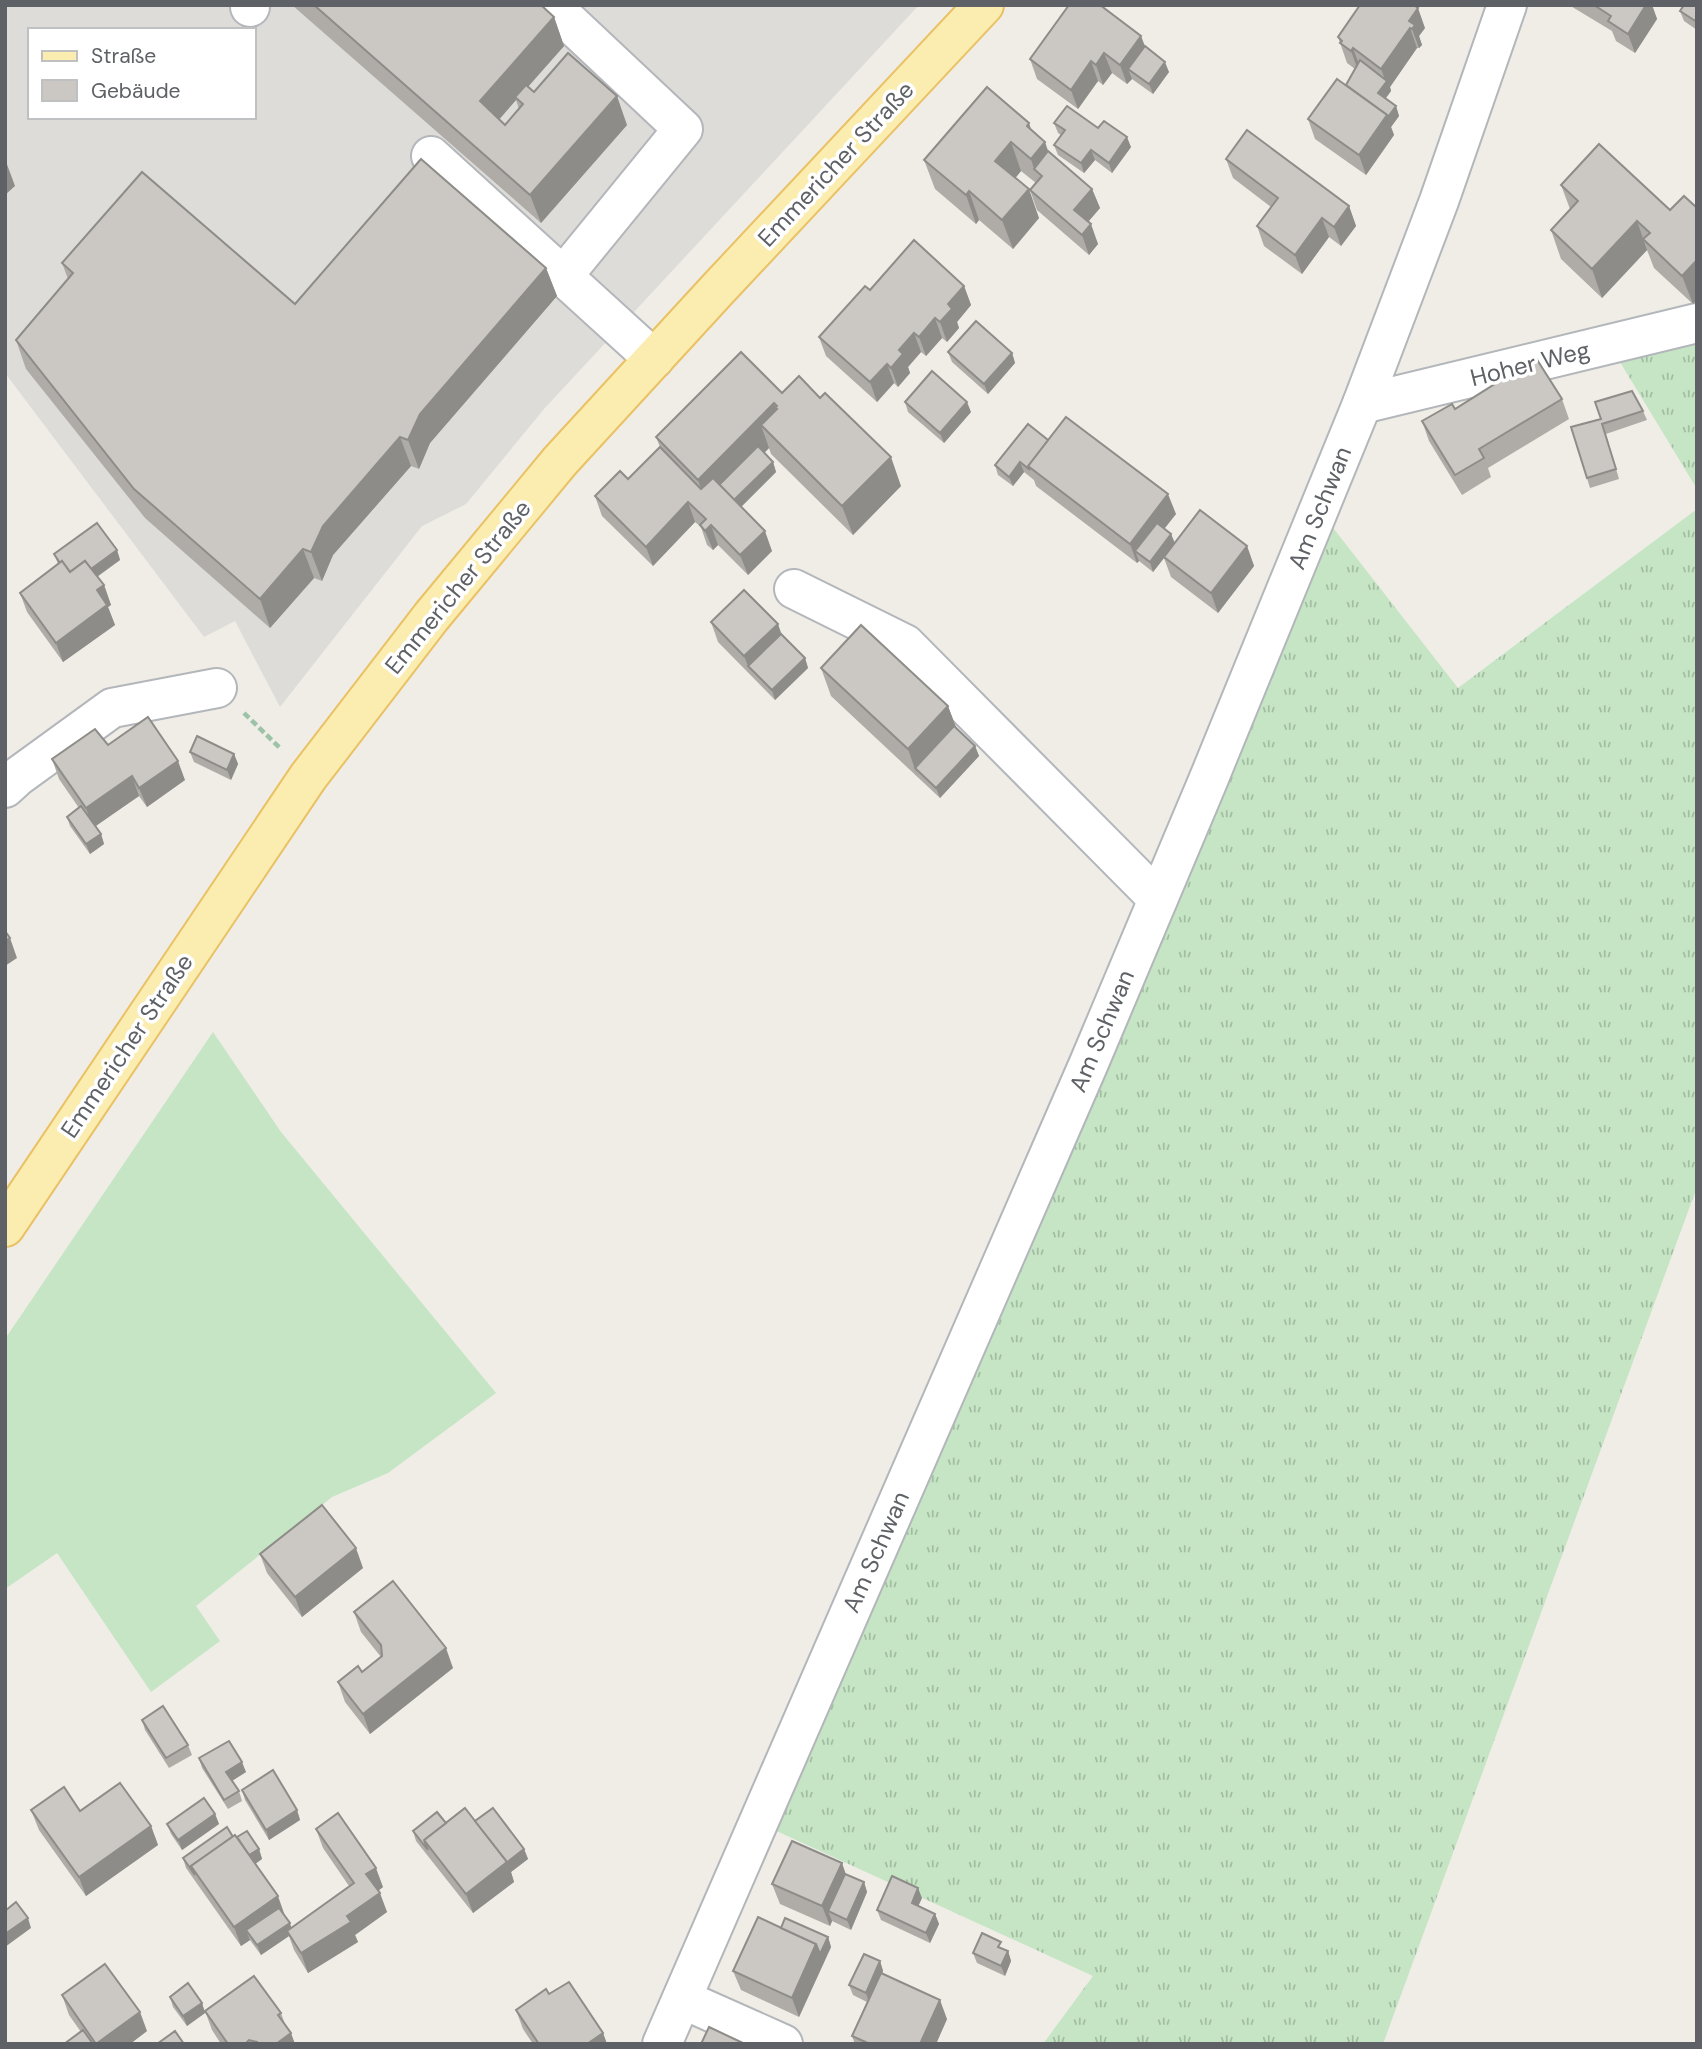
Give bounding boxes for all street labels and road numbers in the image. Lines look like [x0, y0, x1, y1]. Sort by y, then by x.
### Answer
street label: Emmericher Straße [751, 74, 920, 253]
street label: Hoher Weg [1467, 334, 1593, 393]
street label: Am Schwan [1281, 442, 1358, 574]
street label: Emmericher Straße [378, 493, 537, 680]
street label: Emmericher Straße [53, 948, 200, 1144]
street label: Am Schwan [1062, 965, 1141, 1097]
street label: Am Schwan [835, 1486, 916, 1617]

